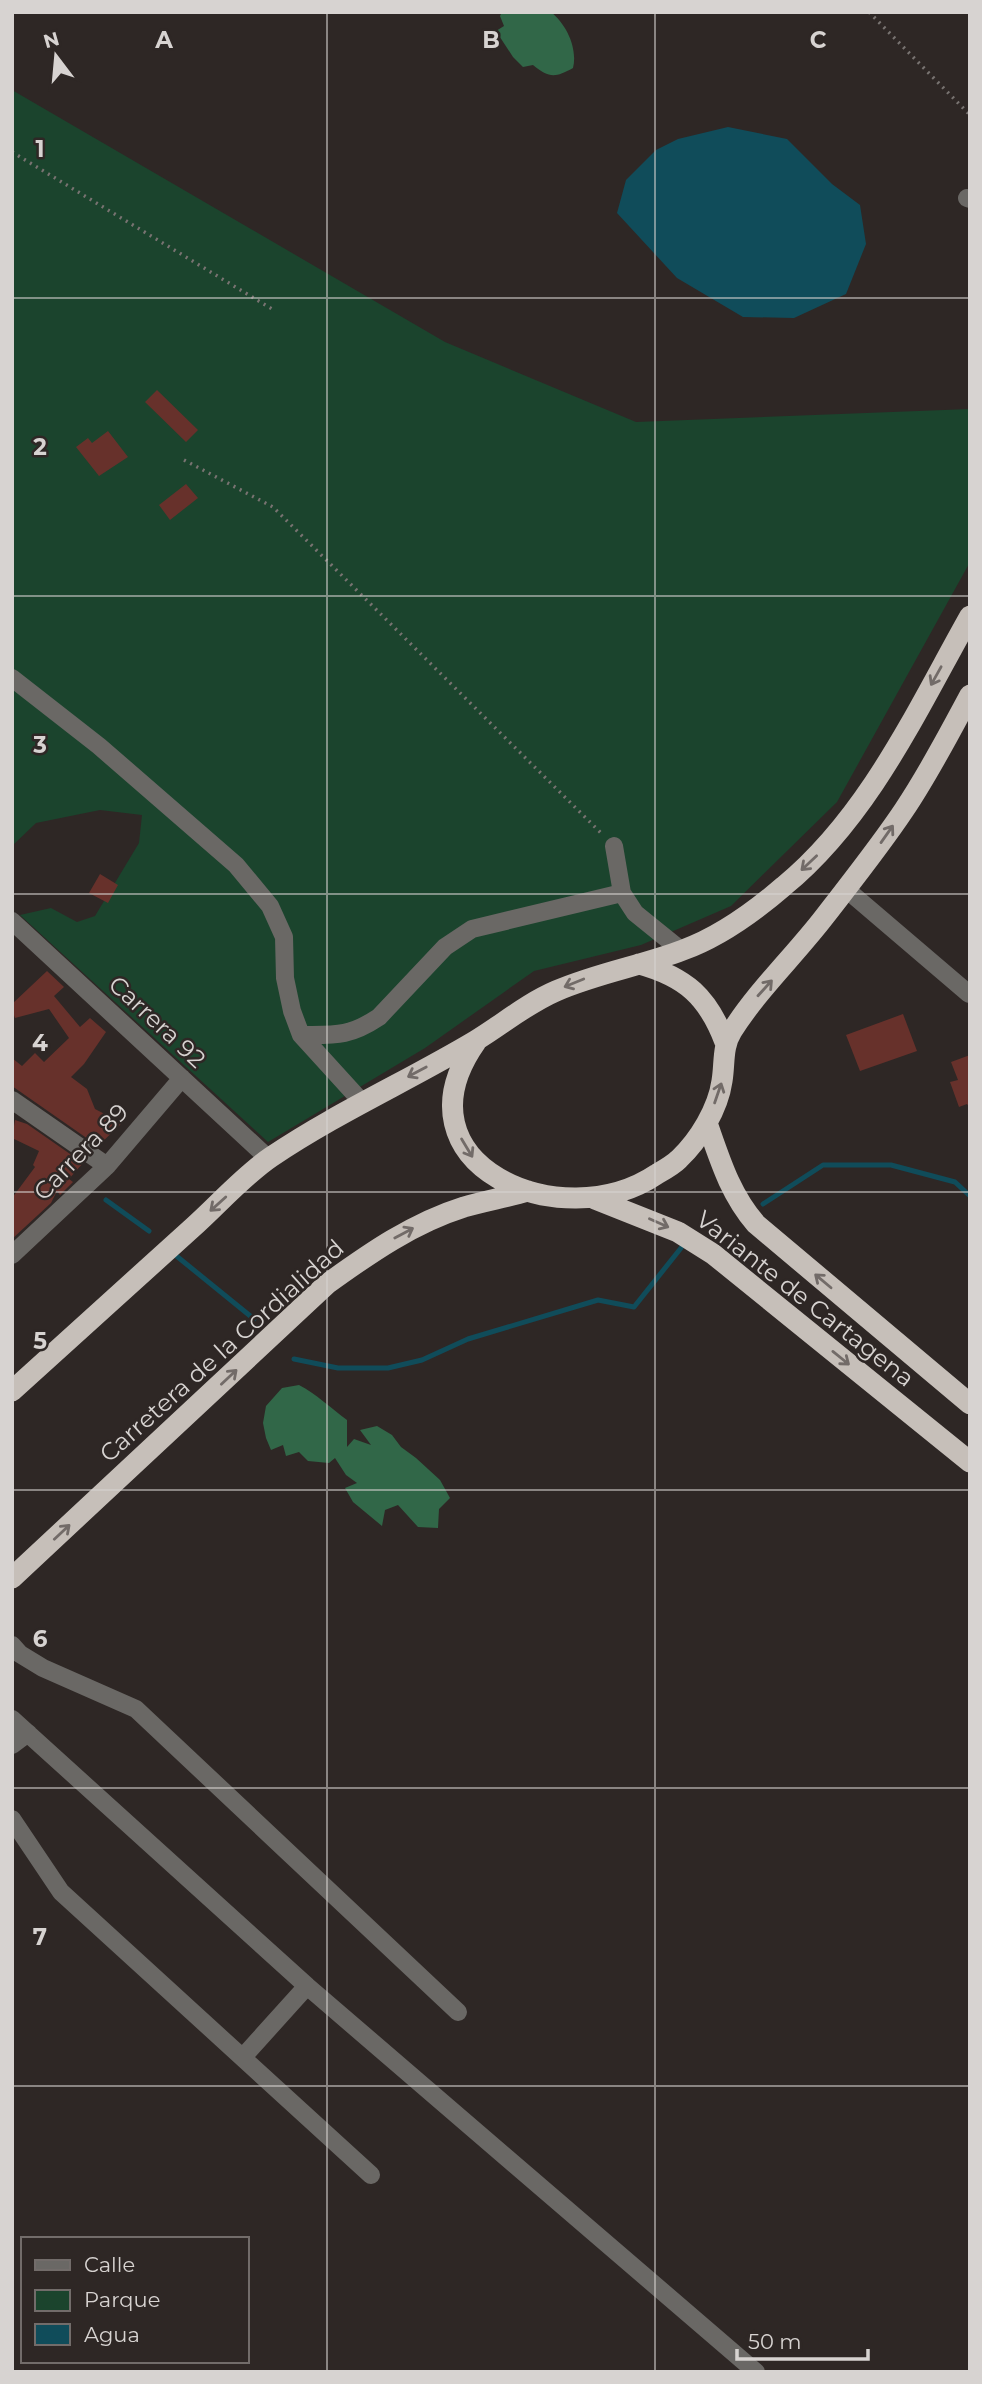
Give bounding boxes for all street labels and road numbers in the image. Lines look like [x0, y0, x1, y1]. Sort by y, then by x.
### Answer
street label: Carrera 92 [103, 970, 212, 1074]
street label: Carrera 89 [27, 1097, 134, 1206]
street label: Variante de Cartagena [690, 1204, 920, 1393]
street label: Carretera de la Cordialidad [94, 1233, 350, 1468]

